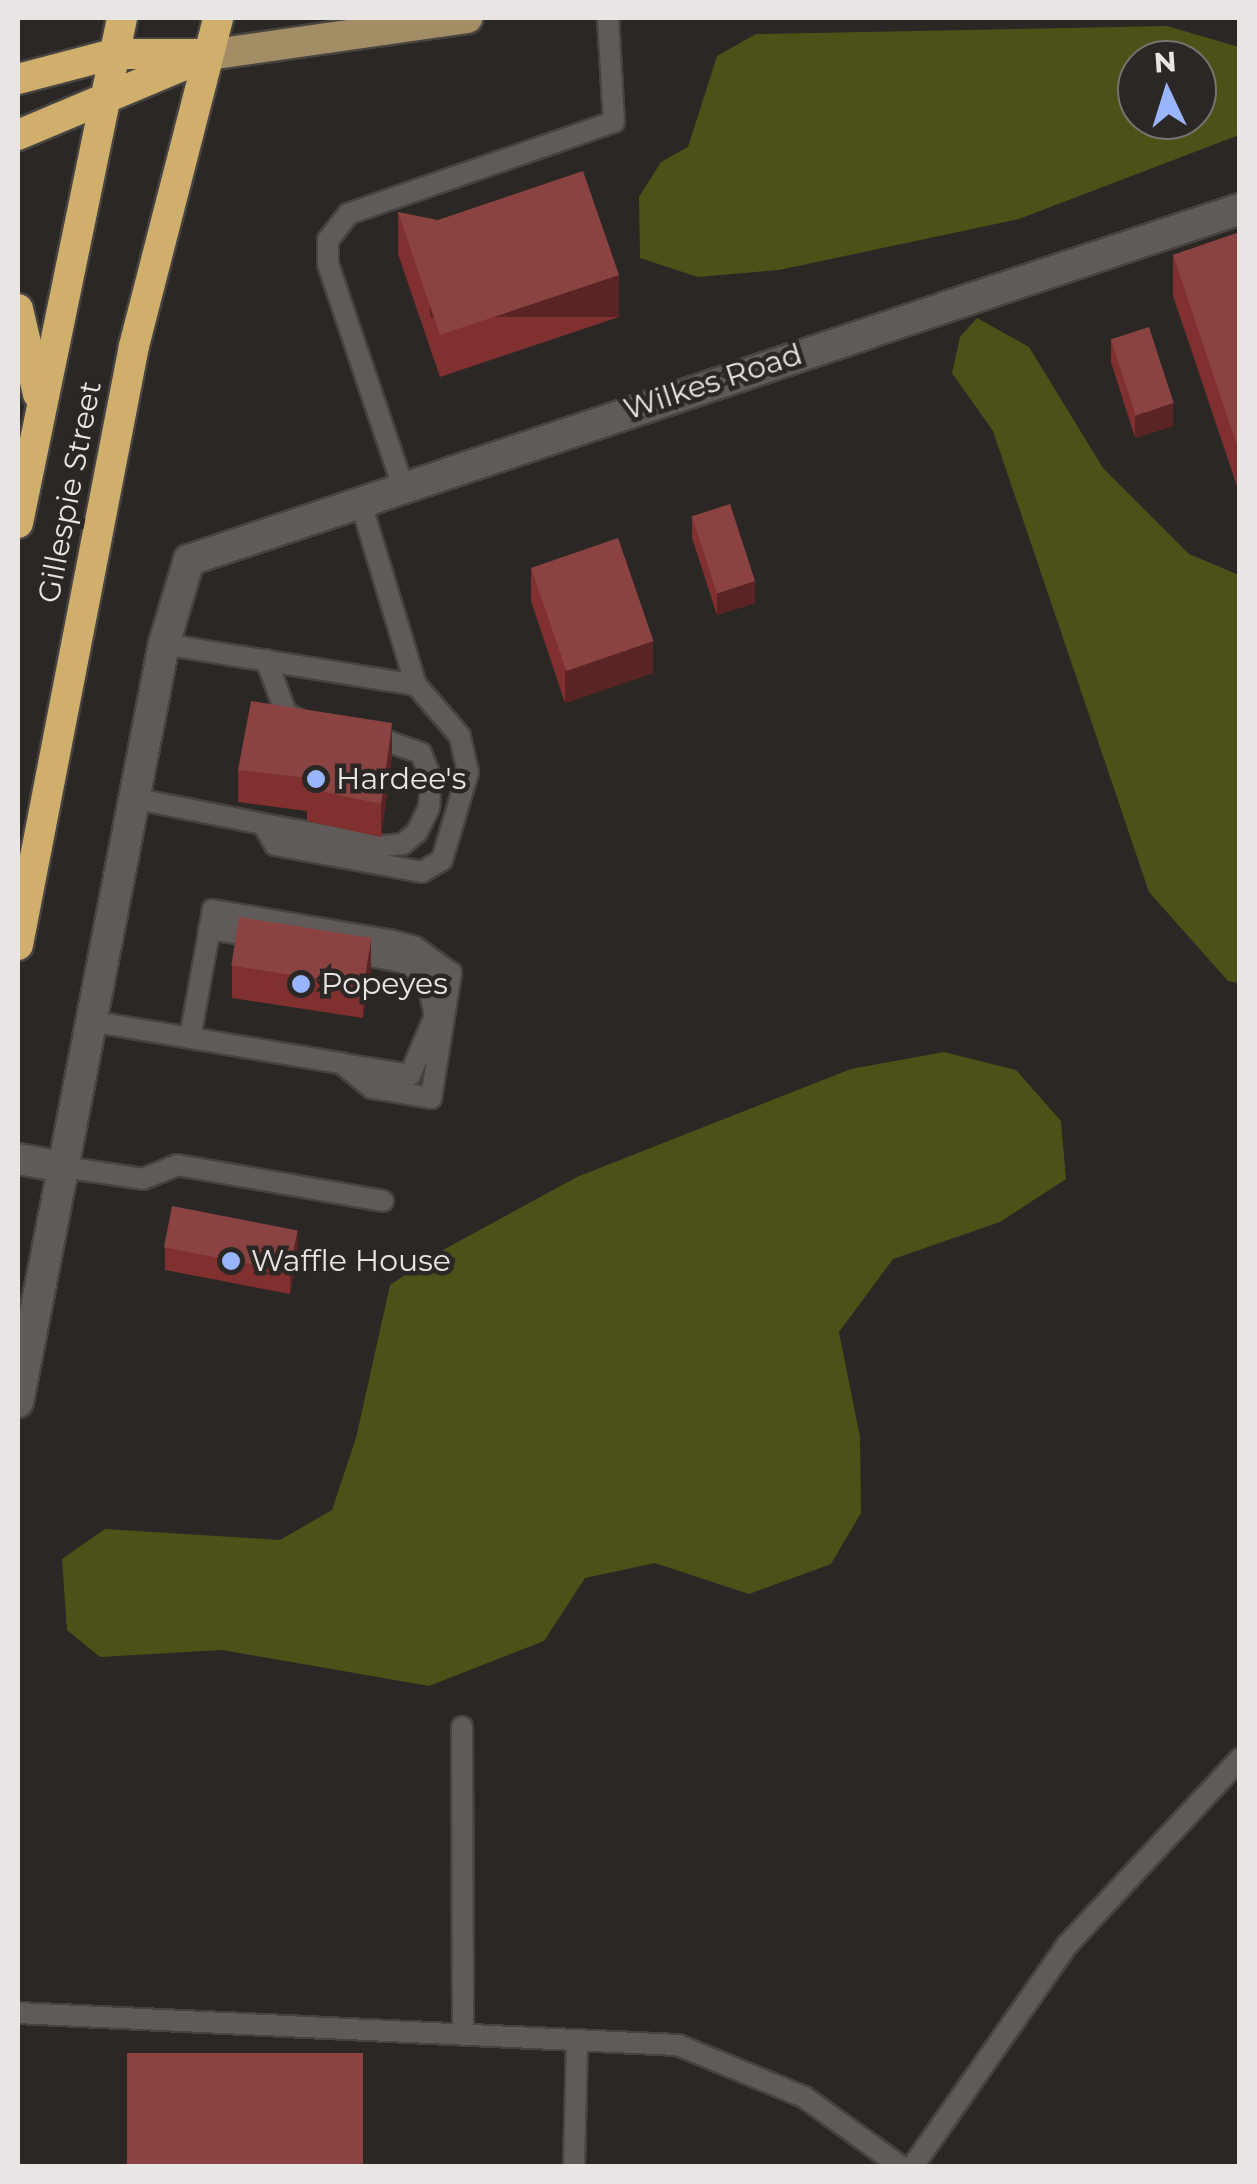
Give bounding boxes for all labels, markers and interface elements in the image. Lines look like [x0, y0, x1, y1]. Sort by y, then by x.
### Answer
north arrow [1117, 40, 1217, 140]
text: N [1153, 44, 1178, 80]
street label: Wilkes Road [619, 336, 807, 428]
street label: Gillespie Street [31, 378, 109, 606]
place label: Hardee's [336, 761, 466, 797]
marker: Hardee's [305, 768, 327, 790]
place label: Popeyes [321, 966, 448, 1002]
marker: Popeyes [290, 973, 312, 995]
place label: Waffle House [251, 1243, 451, 1279]
marker: Waffle House [220, 1250, 242, 1272]

